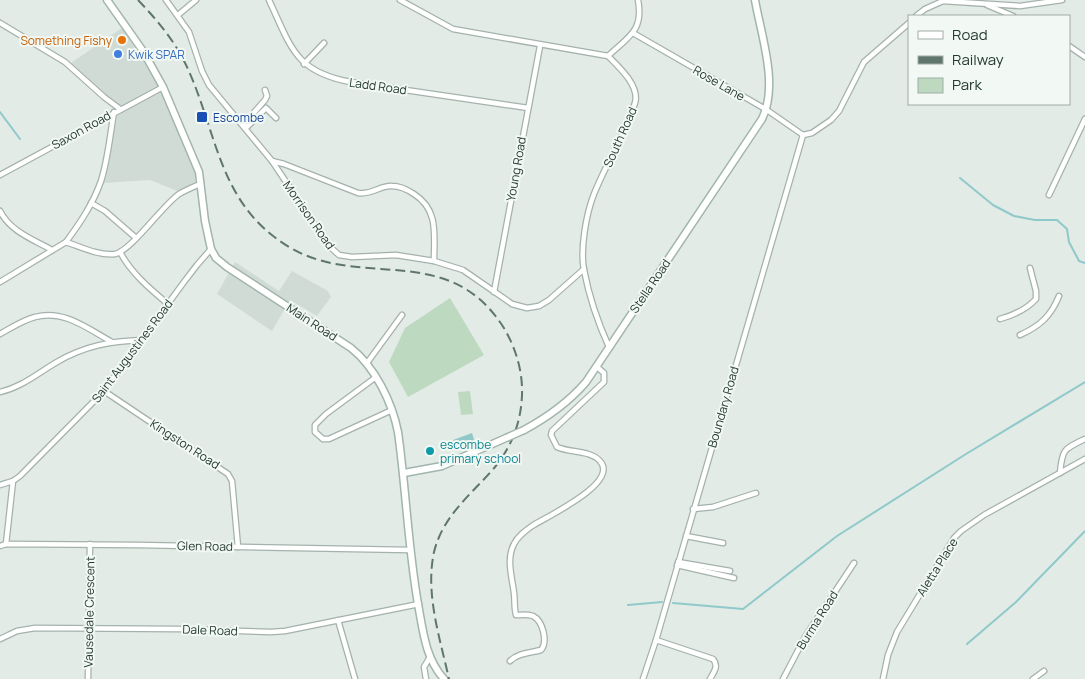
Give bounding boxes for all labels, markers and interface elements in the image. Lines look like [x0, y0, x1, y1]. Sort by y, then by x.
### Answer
legend [908, 15, 1070, 105]
text: Road [952, 24, 988, 45]
place label: Something Fishy [20, 32, 113, 49]
marker: Something Fishy [116, 34, 128, 46]
place label: Kwik SPAR [128, 46, 185, 63]
marker: Kwik SPAR [112, 48, 124, 60]
text: Railway [952, 49, 1004, 70]
street label: Rose Lane [690, 61, 748, 105]
street label: Ladd Road [348, 74, 408, 98]
text: Park [952, 74, 982, 95]
street label: South Road [599, 104, 641, 170]
street label: Saxon Road [48, 107, 114, 153]
place label: Escombe [213, 109, 264, 126]
marker: Escombe [195, 110, 209, 124]
street label: Young Road [502, 136, 530, 202]
street label: Morrison Road [279, 177, 339, 253]
street label: Stella Road [626, 256, 674, 316]
street label: Saint Augustines Road [87, 296, 177, 406]
street label: Main Road [283, 299, 341, 345]
street label: Boundary Road [703, 364, 743, 450]
street label: Kingston Road [147, 415, 223, 473]
place label: escombe primary school [440, 436, 521, 467]
marker: escombe primary school [424, 445, 436, 457]
street label: Aletta Place [912, 535, 962, 599]
street label: Glen Road [177, 537, 233, 555]
street label: Vausedale Crescent [80, 556, 98, 668]
street label: Burma Road [792, 587, 842, 653]
street label: Dale Road [182, 621, 238, 639]

